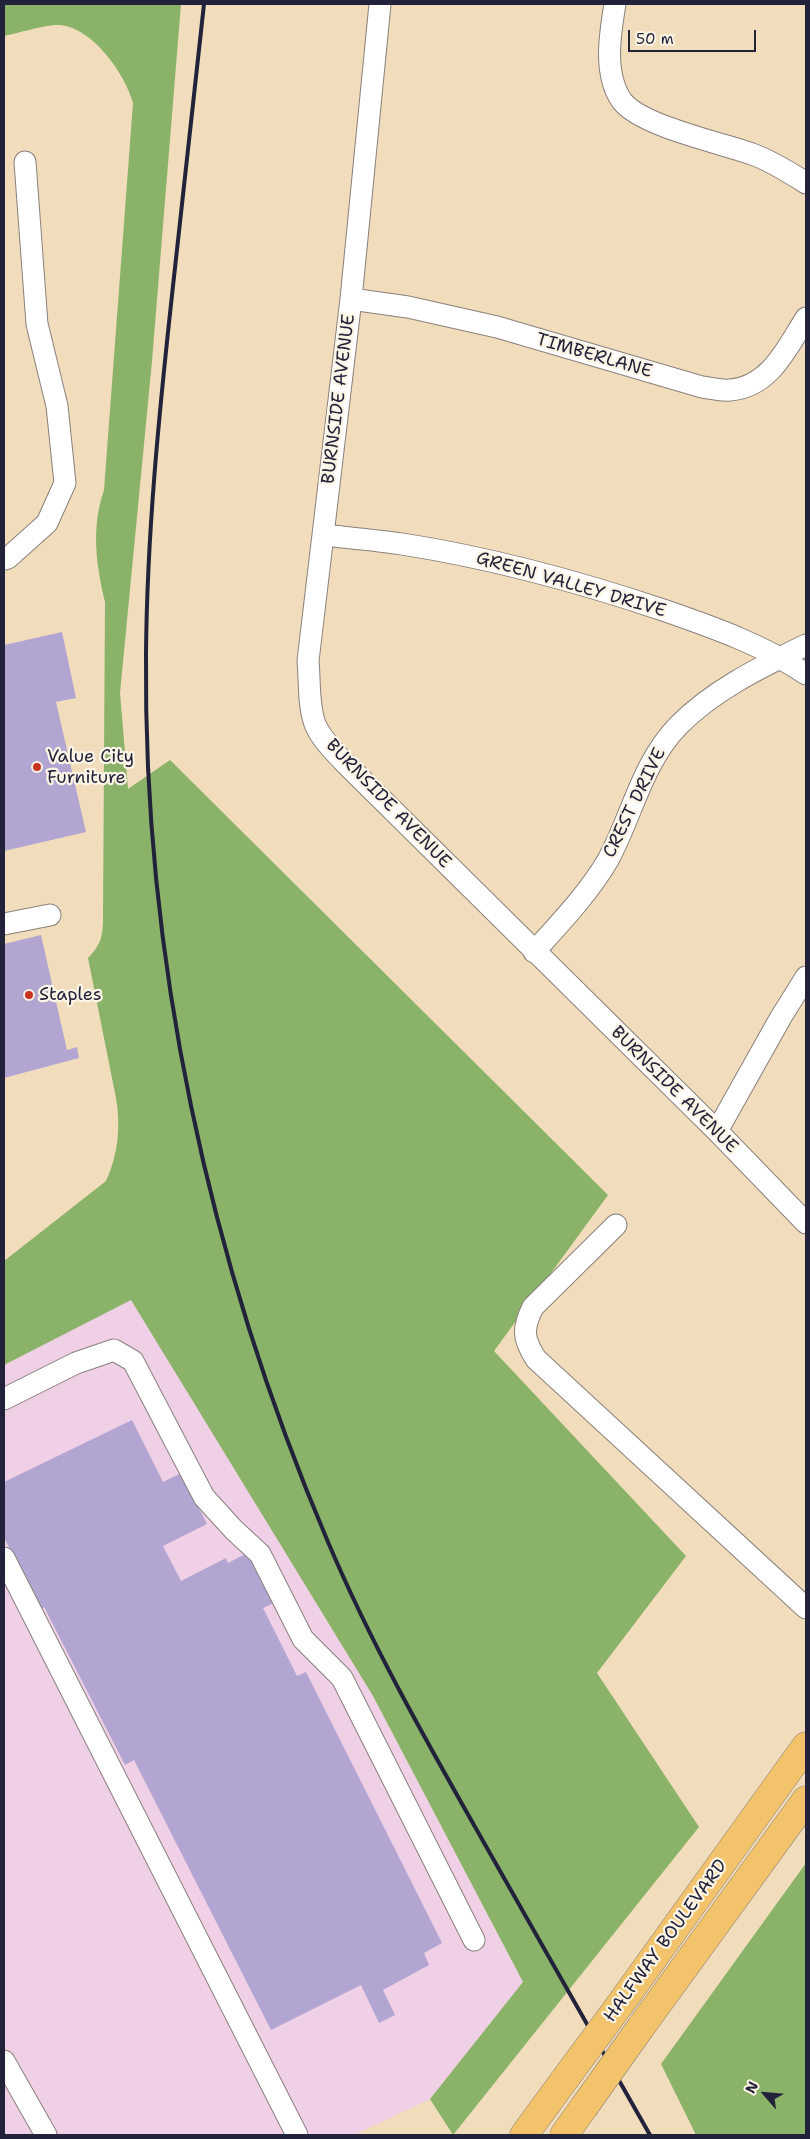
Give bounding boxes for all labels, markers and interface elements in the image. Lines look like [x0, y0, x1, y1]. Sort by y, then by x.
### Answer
scale bar [630, 20, 758, 52]
text: 50 m [636, 29, 674, 49]
street label: BURNSIDE AVENUE [318, 313, 360, 485]
street label: TIMBERLANE [533, 329, 655, 383]
street label: GREEN VALLEY DRIVE [474, 548, 668, 622]
street label: BURNSIDE AVENUE [321, 735, 455, 873]
street label: CREST DRIVE [599, 745, 671, 861]
place label: Value City Furniture [47, 746, 134, 789]
marker: Value City Furniture [31, 761, 43, 773]
place label: Staples [39, 984, 102, 1006]
marker: Staples [23, 989, 35, 1001]
street label: BURNSIDE AVENUE [606, 1022, 742, 1158]
street label: HALFWAY BOULEVARD [600, 1856, 732, 2026]
north arrow [740, 2069, 790, 2119]
text: N [741, 2078, 762, 2096]

